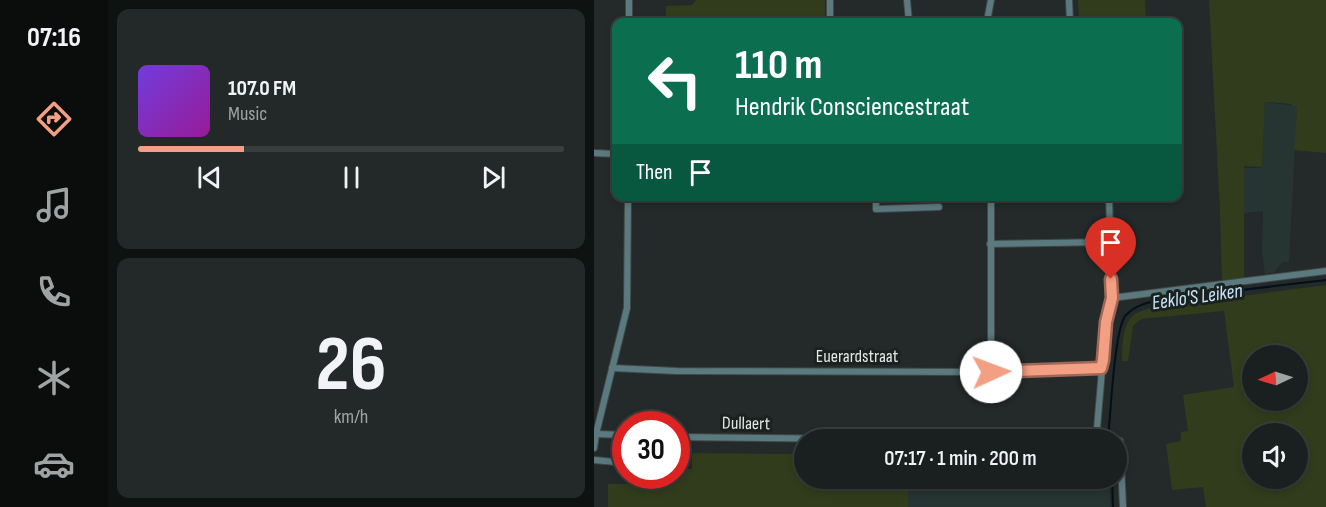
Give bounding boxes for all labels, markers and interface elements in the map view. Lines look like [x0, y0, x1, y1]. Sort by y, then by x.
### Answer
text: 07:16 [27, 22, 81, 54]
text: 110 m [735, 40, 822, 91]
icon: left [636, 42, 714, 120]
text: 107.0 FM [228, 75, 296, 102]
text: Hendrik Consciencestraat [735, 91, 969, 123]
icon: directions [33, 98, 75, 140]
text: Music [228, 102, 267, 126]
icon: arrive [684, 156, 717, 189]
text: Then [636, 159, 672, 186]
icon: previous [193, 161, 226, 194]
icon: pause [335, 161, 368, 194]
icon: next [477, 161, 510, 194]
icon: music [33, 184, 75, 226]
pin [1085, 217, 1136, 279]
icon: arrive [1094, 226, 1127, 259]
icon: phone [33, 271, 75, 313]
water label: Eeklo'S Leiken [1150, 279, 1244, 315]
text: 26 [316, 319, 386, 412]
position arrow [959, 340, 1023, 404]
north arrow [1242, 345, 1308, 411]
map controls [1242, 345, 1308, 489]
street label: Euerardstraat [816, 346, 899, 367]
icon: climate [33, 357, 75, 399]
text: km/h [334, 405, 368, 429]
speed limit sign: 30 [612, 411, 690, 489]
street label: Dullaert [722, 413, 771, 434]
button: sound [1242, 423, 1308, 489]
icon: car [33, 443, 75, 485]
text: 07:17 · 1 min · 200 m [884, 445, 1037, 472]

